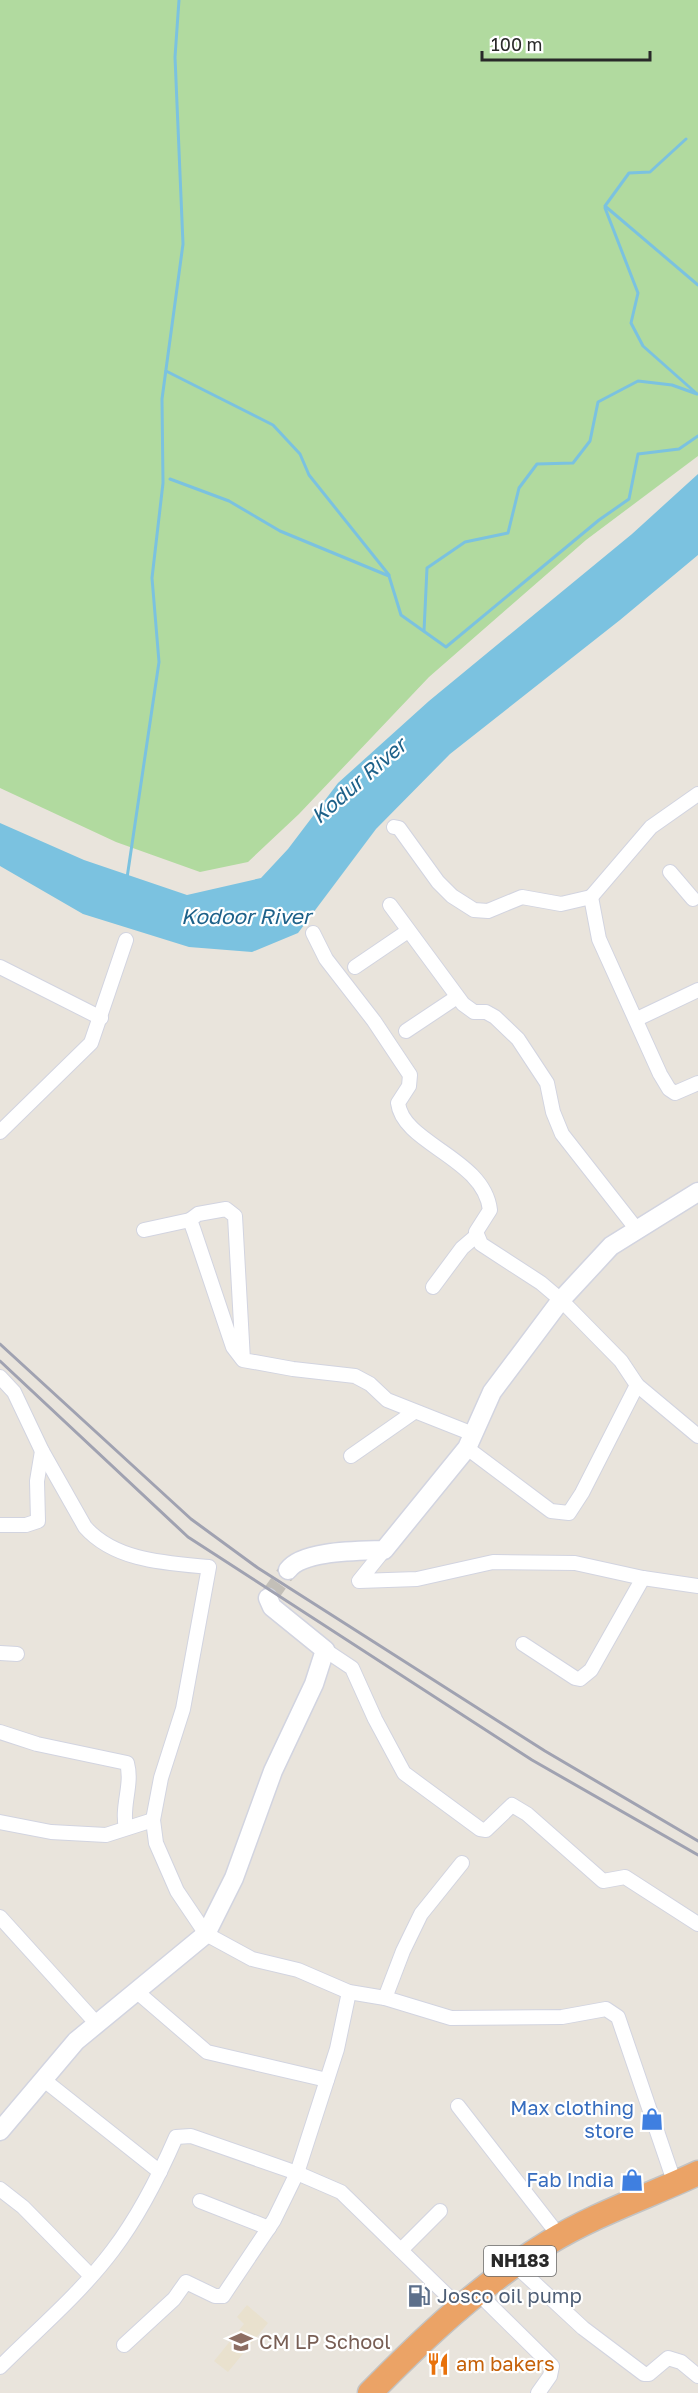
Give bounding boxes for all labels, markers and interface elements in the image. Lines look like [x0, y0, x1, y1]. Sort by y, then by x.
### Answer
scale bar [482, 24, 650, 62]
text: 100 m [491, 33, 542, 55]
water label: Kodur River [306, 730, 413, 829]
water label: Kodoor River [181, 903, 314, 929]
place label: Max clothing store [510, 2095, 634, 2142]
shop icon: Max clothing store [639, 2106, 665, 2132]
place label: Fab India [526, 2167, 614, 2191]
shop icon: Fab India [619, 2167, 645, 2193]
road number: NH183 [484, 2246, 556, 2276]
fuel station icon: Josco oil pump [406, 2283, 432, 2309]
place label: Josco oil pump [437, 2283, 582, 2307]
school or university icon: CM LP School [228, 2329, 254, 2355]
place label: CM LP School [259, 2329, 391, 2353]
restaurant icon: am bakers [425, 2351, 451, 2377]
place label: am bakers [456, 2351, 555, 2375]

